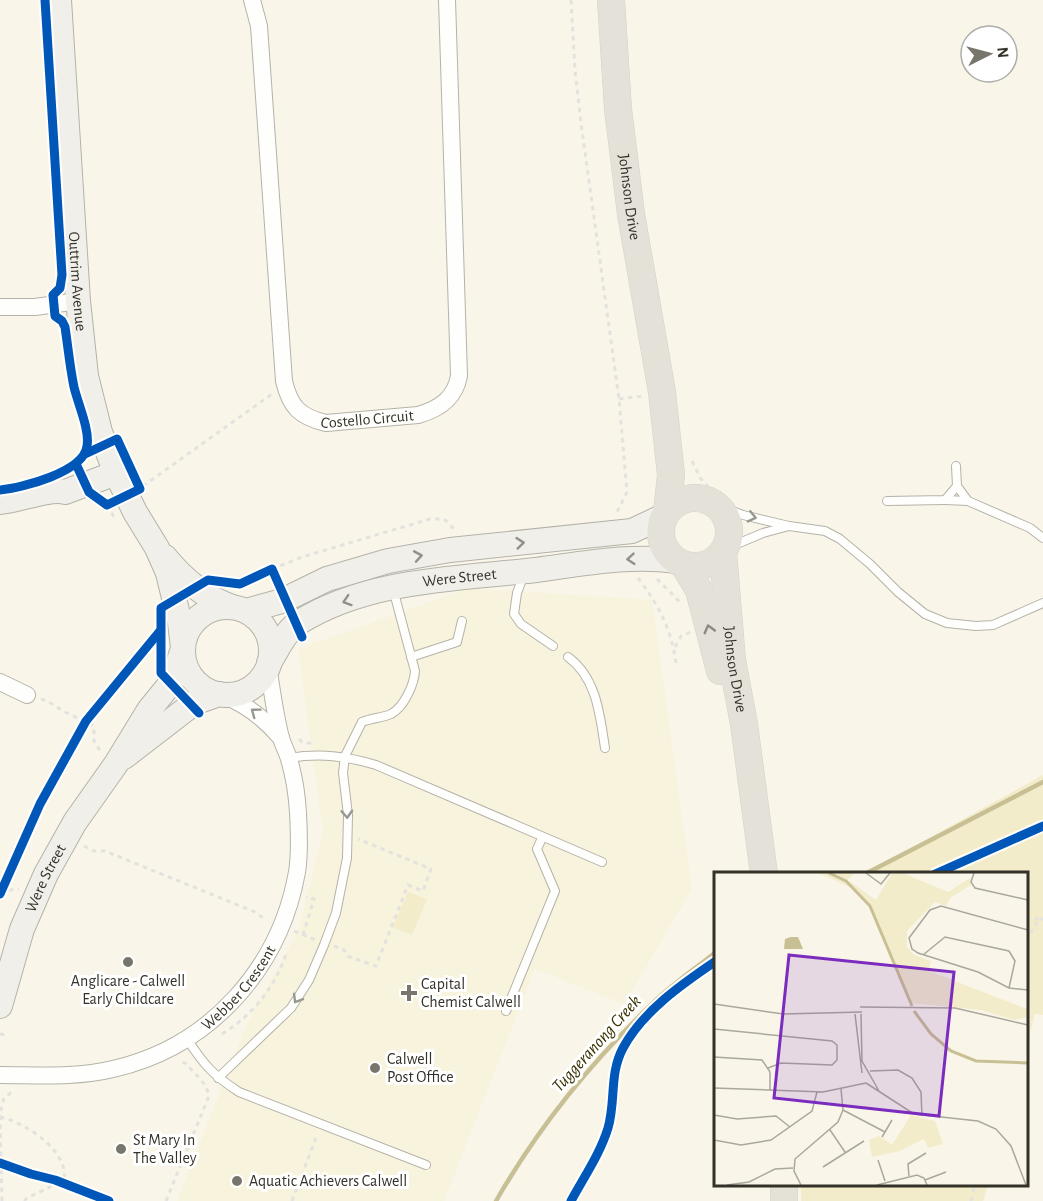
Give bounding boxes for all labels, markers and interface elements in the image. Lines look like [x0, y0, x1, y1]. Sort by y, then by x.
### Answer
north arrow [959, 24, 1019, 84]
text: N [994, 46, 1011, 59]
street label: Johnson Drive [616, 153, 643, 241]
street label: Outtrim Avenue [66, 231, 89, 332]
street label: Costello Circuit [319, 407, 414, 431]
one-way arrow [747, 509, 757, 522]
one-way arrow [516, 537, 525, 550]
one-way arrow [414, 550, 423, 562]
one-way arrow [627, 552, 636, 565]
street label: Were Street [422, 566, 497, 590]
one-way arrow [342, 593, 353, 606]
one-way arrow [704, 624, 716, 635]
street label: Johnson Drive [721, 626, 750, 714]
one-way arrow [250, 709, 261, 720]
one-way arrow [340, 810, 353, 819]
street label: Were Street [22, 841, 69, 915]
inset map [714, 872, 1028, 1186]
street label: Webber Crescent [199, 943, 278, 1033]
marker: Anglicare - Calwell Early Childcare [121, 955, 135, 969]
place label: Anglicare - Calwell Early Childcare [71, 973, 185, 1008]
place label: Capital Chemist Calwell [421, 976, 521, 1010]
marker: Capital Chemist Calwell [402, 986, 416, 1000]
water label: Tuggeranong Creek [549, 992, 645, 1096]
one-way arrow [292, 993, 304, 1003]
place label: Calwell Post Office [387, 1051, 454, 1085]
marker: Calwell Post Office [368, 1061, 382, 1075]
place label: St Mary In The Valley [133, 1132, 197, 1167]
marker: St Mary In The Valley [114, 1142, 128, 1156]
place label: Aquatic Achievers Calwell [249, 1173, 407, 1189]
marker: Aquatic Achievers Calwell [230, 1174, 244, 1188]

